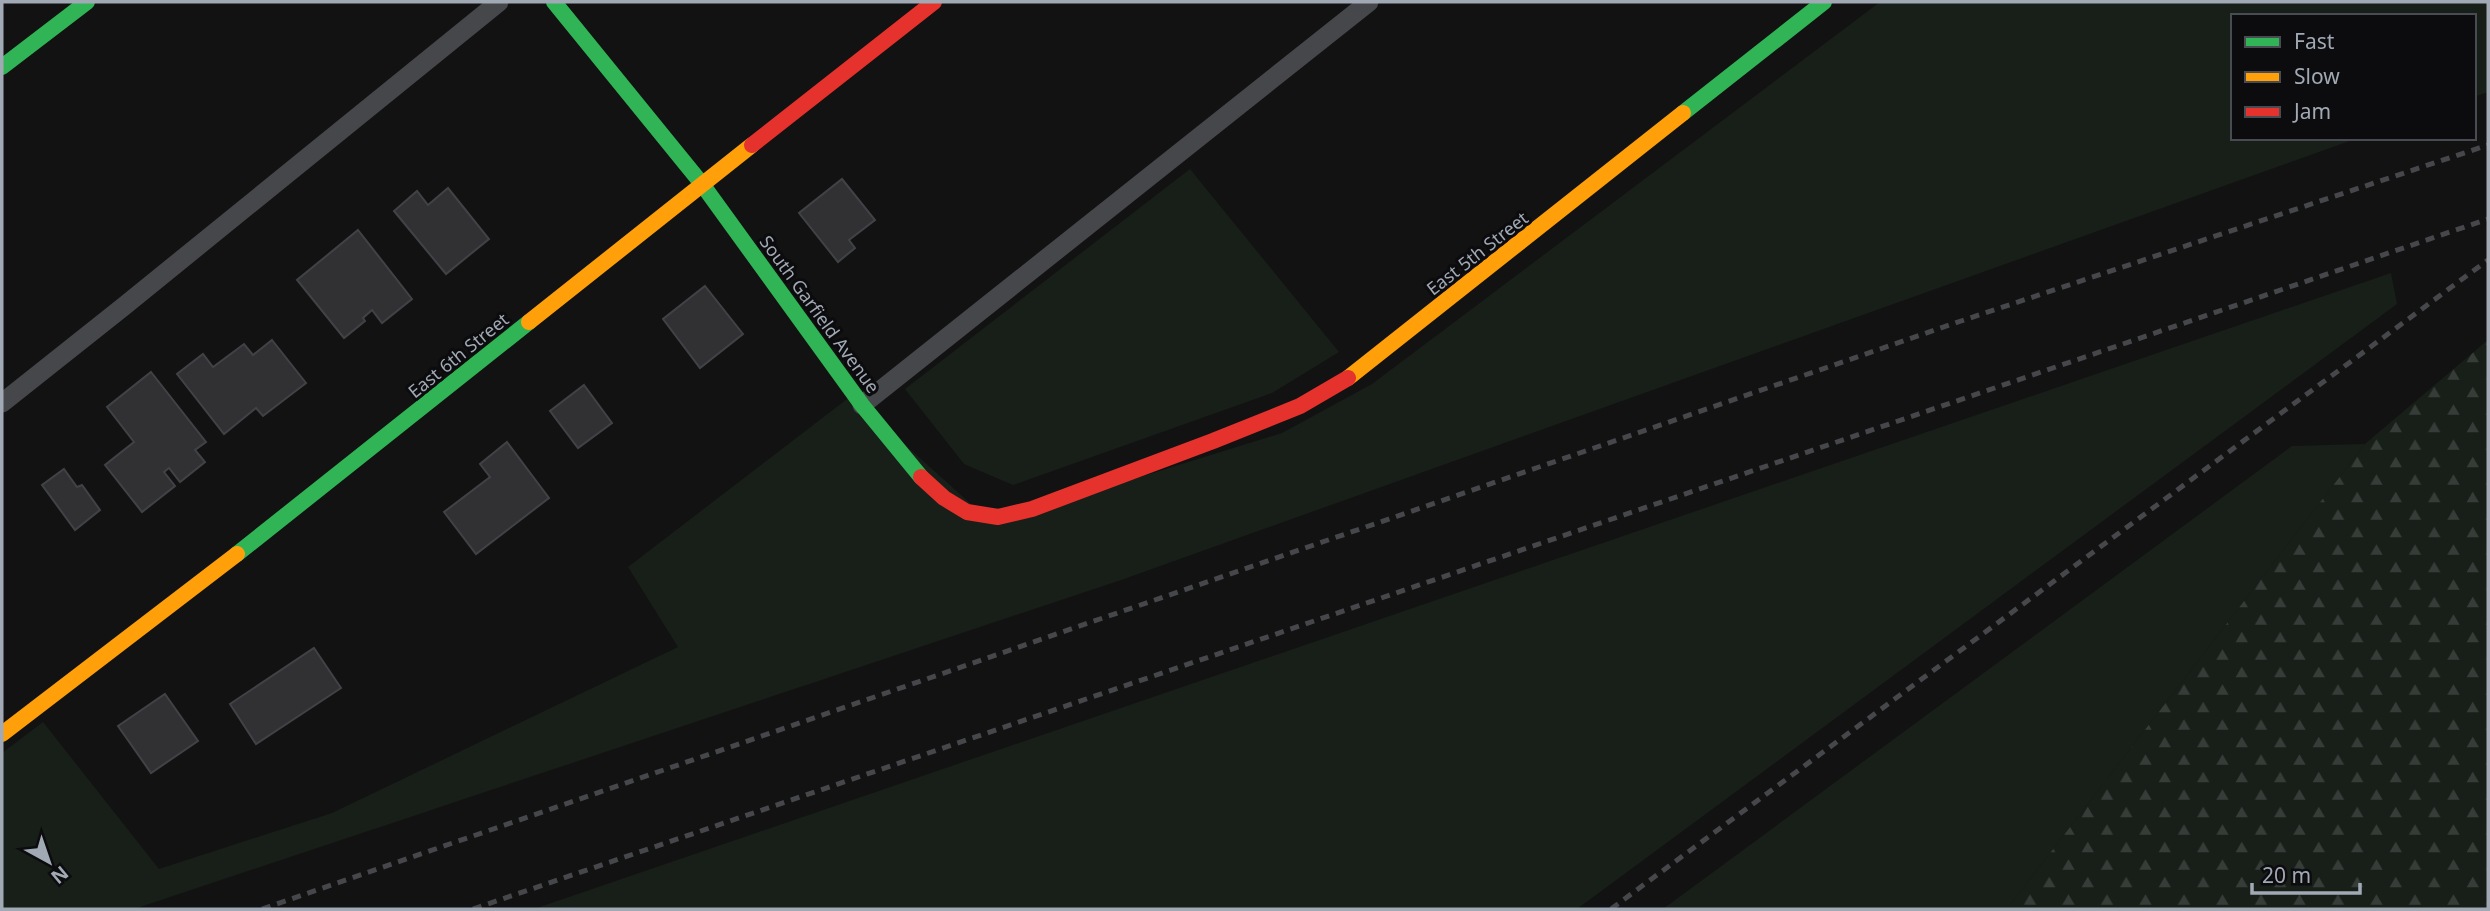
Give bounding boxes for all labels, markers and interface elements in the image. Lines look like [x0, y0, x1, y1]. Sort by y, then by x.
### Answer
legend [2231, 14, 2476, 140]
text: Fast [2294, 27, 2335, 55]
text: Slow [2294, 62, 2340, 90]
text: Jam [2292, 97, 2331, 125]
street label: East 5th Street [1421, 205, 1533, 300]
street label: South Garfield Avenue [755, 230, 885, 398]
street label: East 6th Street [403, 307, 514, 403]
north arrow [14, 827, 84, 897]
scale bar [2252, 852, 2360, 896]
text: N [46, 860, 74, 890]
text: 20 m [2262, 861, 2311, 889]

